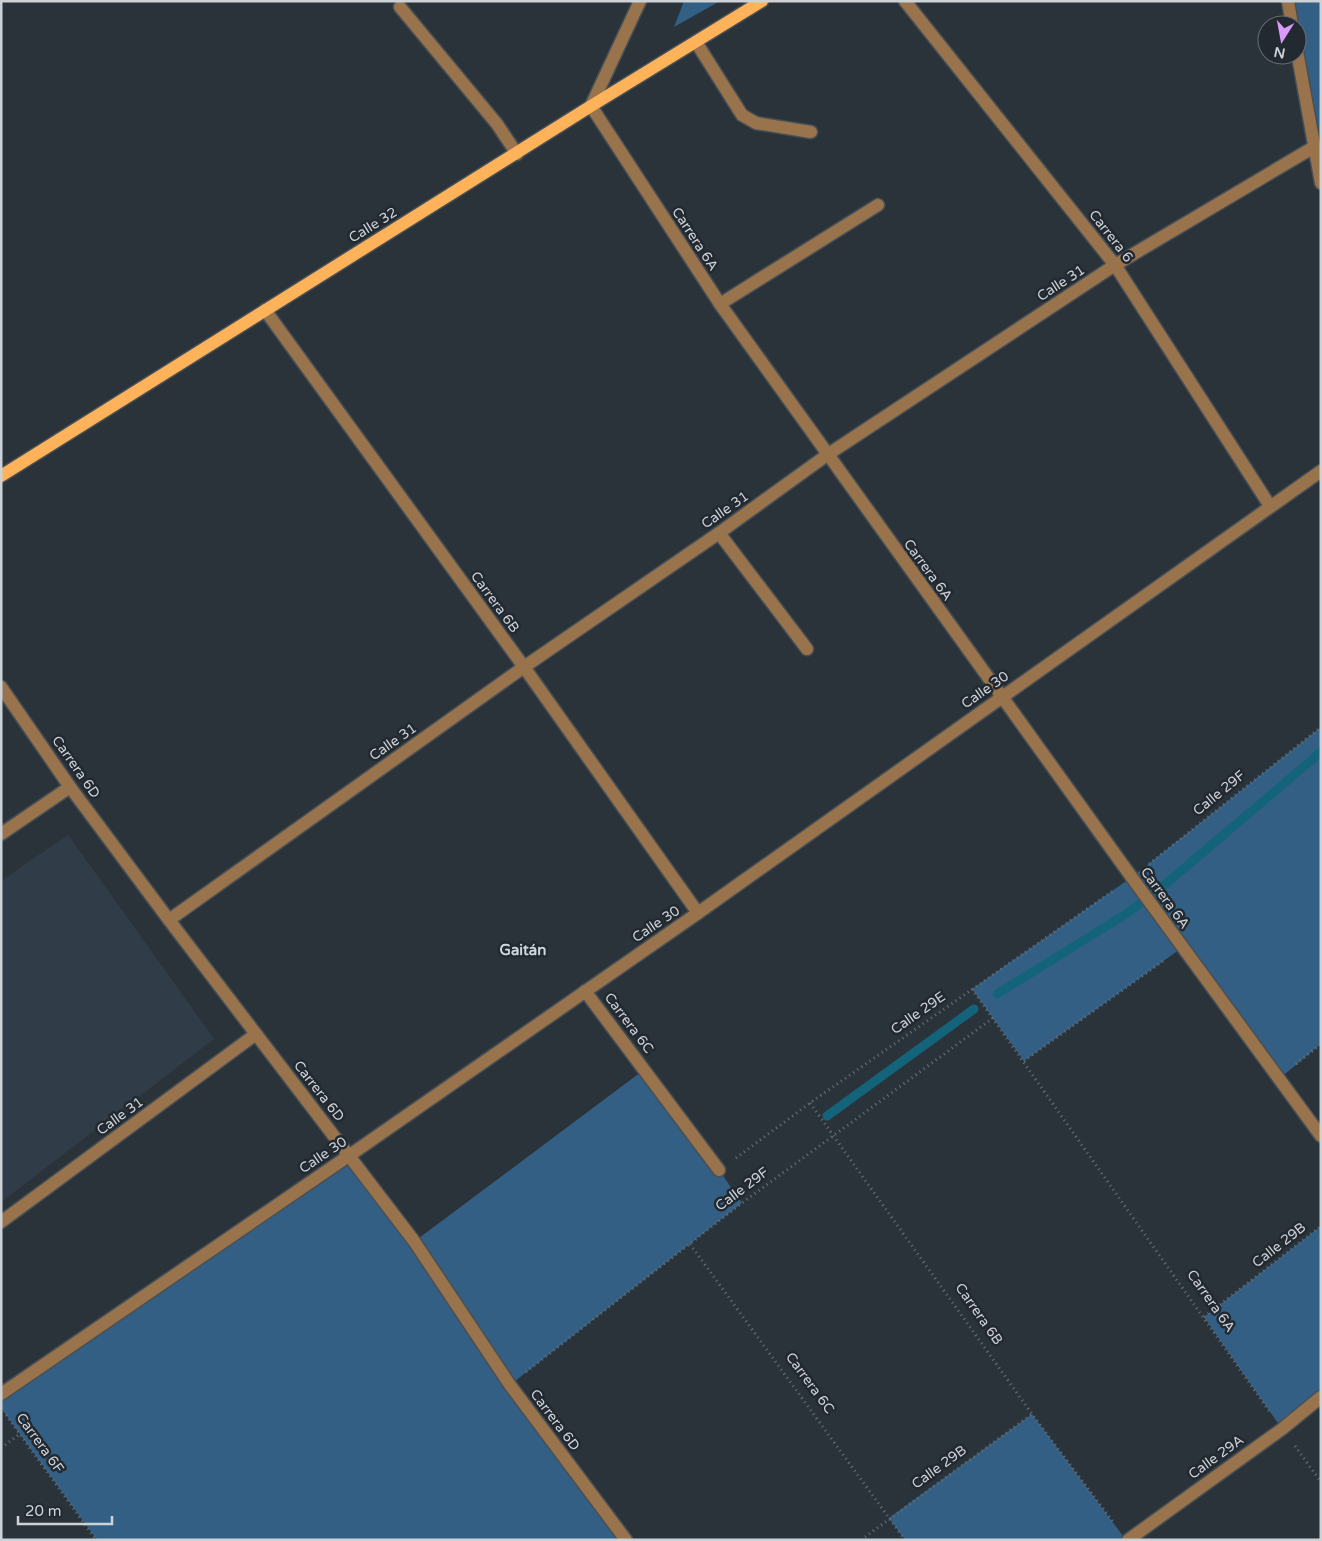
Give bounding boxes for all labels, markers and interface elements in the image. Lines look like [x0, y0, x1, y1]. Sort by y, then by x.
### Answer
north arrow [1257, 15, 1307, 65]
text: N [1272, 43, 1287, 62]
street label: Calle 32 [346, 204, 400, 246]
street label: Carrera 6A [668, 204, 722, 274]
street label: Carrera 6 [1085, 206, 1137, 266]
street label: Calle 31 [1034, 261, 1088, 305]
street label: Calle 31 [698, 488, 752, 532]
street label: Carrera 6A [900, 536, 956, 604]
street label: Carrera 6B [467, 568, 523, 636]
street label: Calle 30 [958, 668, 1012, 712]
street label: Calle 31 [366, 720, 420, 764]
street label: Carrera 6D [48, 733, 104, 801]
street label: Calle 29F [1189, 767, 1249, 819]
street label: Carrera 6A [1137, 864, 1193, 932]
street label: Calle 30 [629, 902, 683, 946]
district label: Gaitán [500, 941, 546, 959]
street label: Calle 29E [887, 988, 949, 1038]
street label: Carrera 6C [601, 989, 657, 1057]
street label: Carrera 6D [290, 1057, 348, 1125]
street label: Calle 31 [93, 1093, 147, 1139]
street label: Calle 30 [296, 1133, 350, 1177]
street label: Calle 29F [712, 1163, 772, 1215]
street label: Calle 29B [1249, 1219, 1309, 1271]
street label: Carrera 6A [1183, 1267, 1239, 1335]
street label: Carrera 6B [952, 1280, 1006, 1348]
street label: Carrera 6C [782, 1349, 838, 1417]
street label: Carrera 6D [526, 1386, 584, 1454]
street label: Carrera 6F [12, 1410, 68, 1477]
street label: Calle 29A [1185, 1431, 1247, 1483]
street label: Calle 29B [908, 1441, 970, 1493]
scale bar [18, 1494, 111, 1526]
text: 20 m [25, 1502, 62, 1520]

